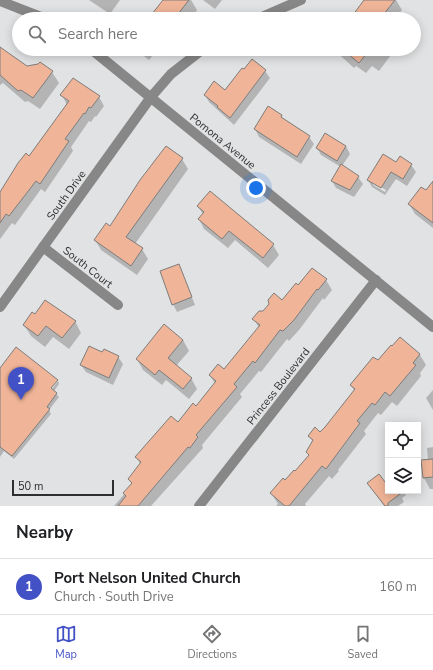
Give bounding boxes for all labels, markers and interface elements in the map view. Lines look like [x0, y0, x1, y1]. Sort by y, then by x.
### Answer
search box [12, 12, 421, 56]
icon: search [26, 23, 48, 45]
text: Search here [58, 24, 138, 44]
street label: Pomona Avenue [187, 110, 259, 173]
street label: South Drive [43, 167, 90, 223]
your location [246, 178, 266, 198]
street label: South Court [60, 243, 116, 292]
street label: Princess Boulevard [243, 345, 313, 428]
pin: 1 [8, 367, 34, 400]
map controls [385, 422, 421, 494]
button: locate [385, 422, 421, 458]
button: layers [385, 458, 421, 494]
scale bar [12, 478, 114, 497]
text: 50 m [18, 479, 43, 494]
text: Nearby [16, 521, 73, 544]
text: Port Nelson United Church [54, 568, 241, 588]
text: 1 [25, 578, 33, 596]
text: 160 m [379, 578, 417, 596]
text: Church · South Drive [54, 588, 174, 606]
tab: Map [55, 623, 77, 662]
tab: Directions [187, 623, 237, 662]
tab: Saved [347, 623, 378, 662]

